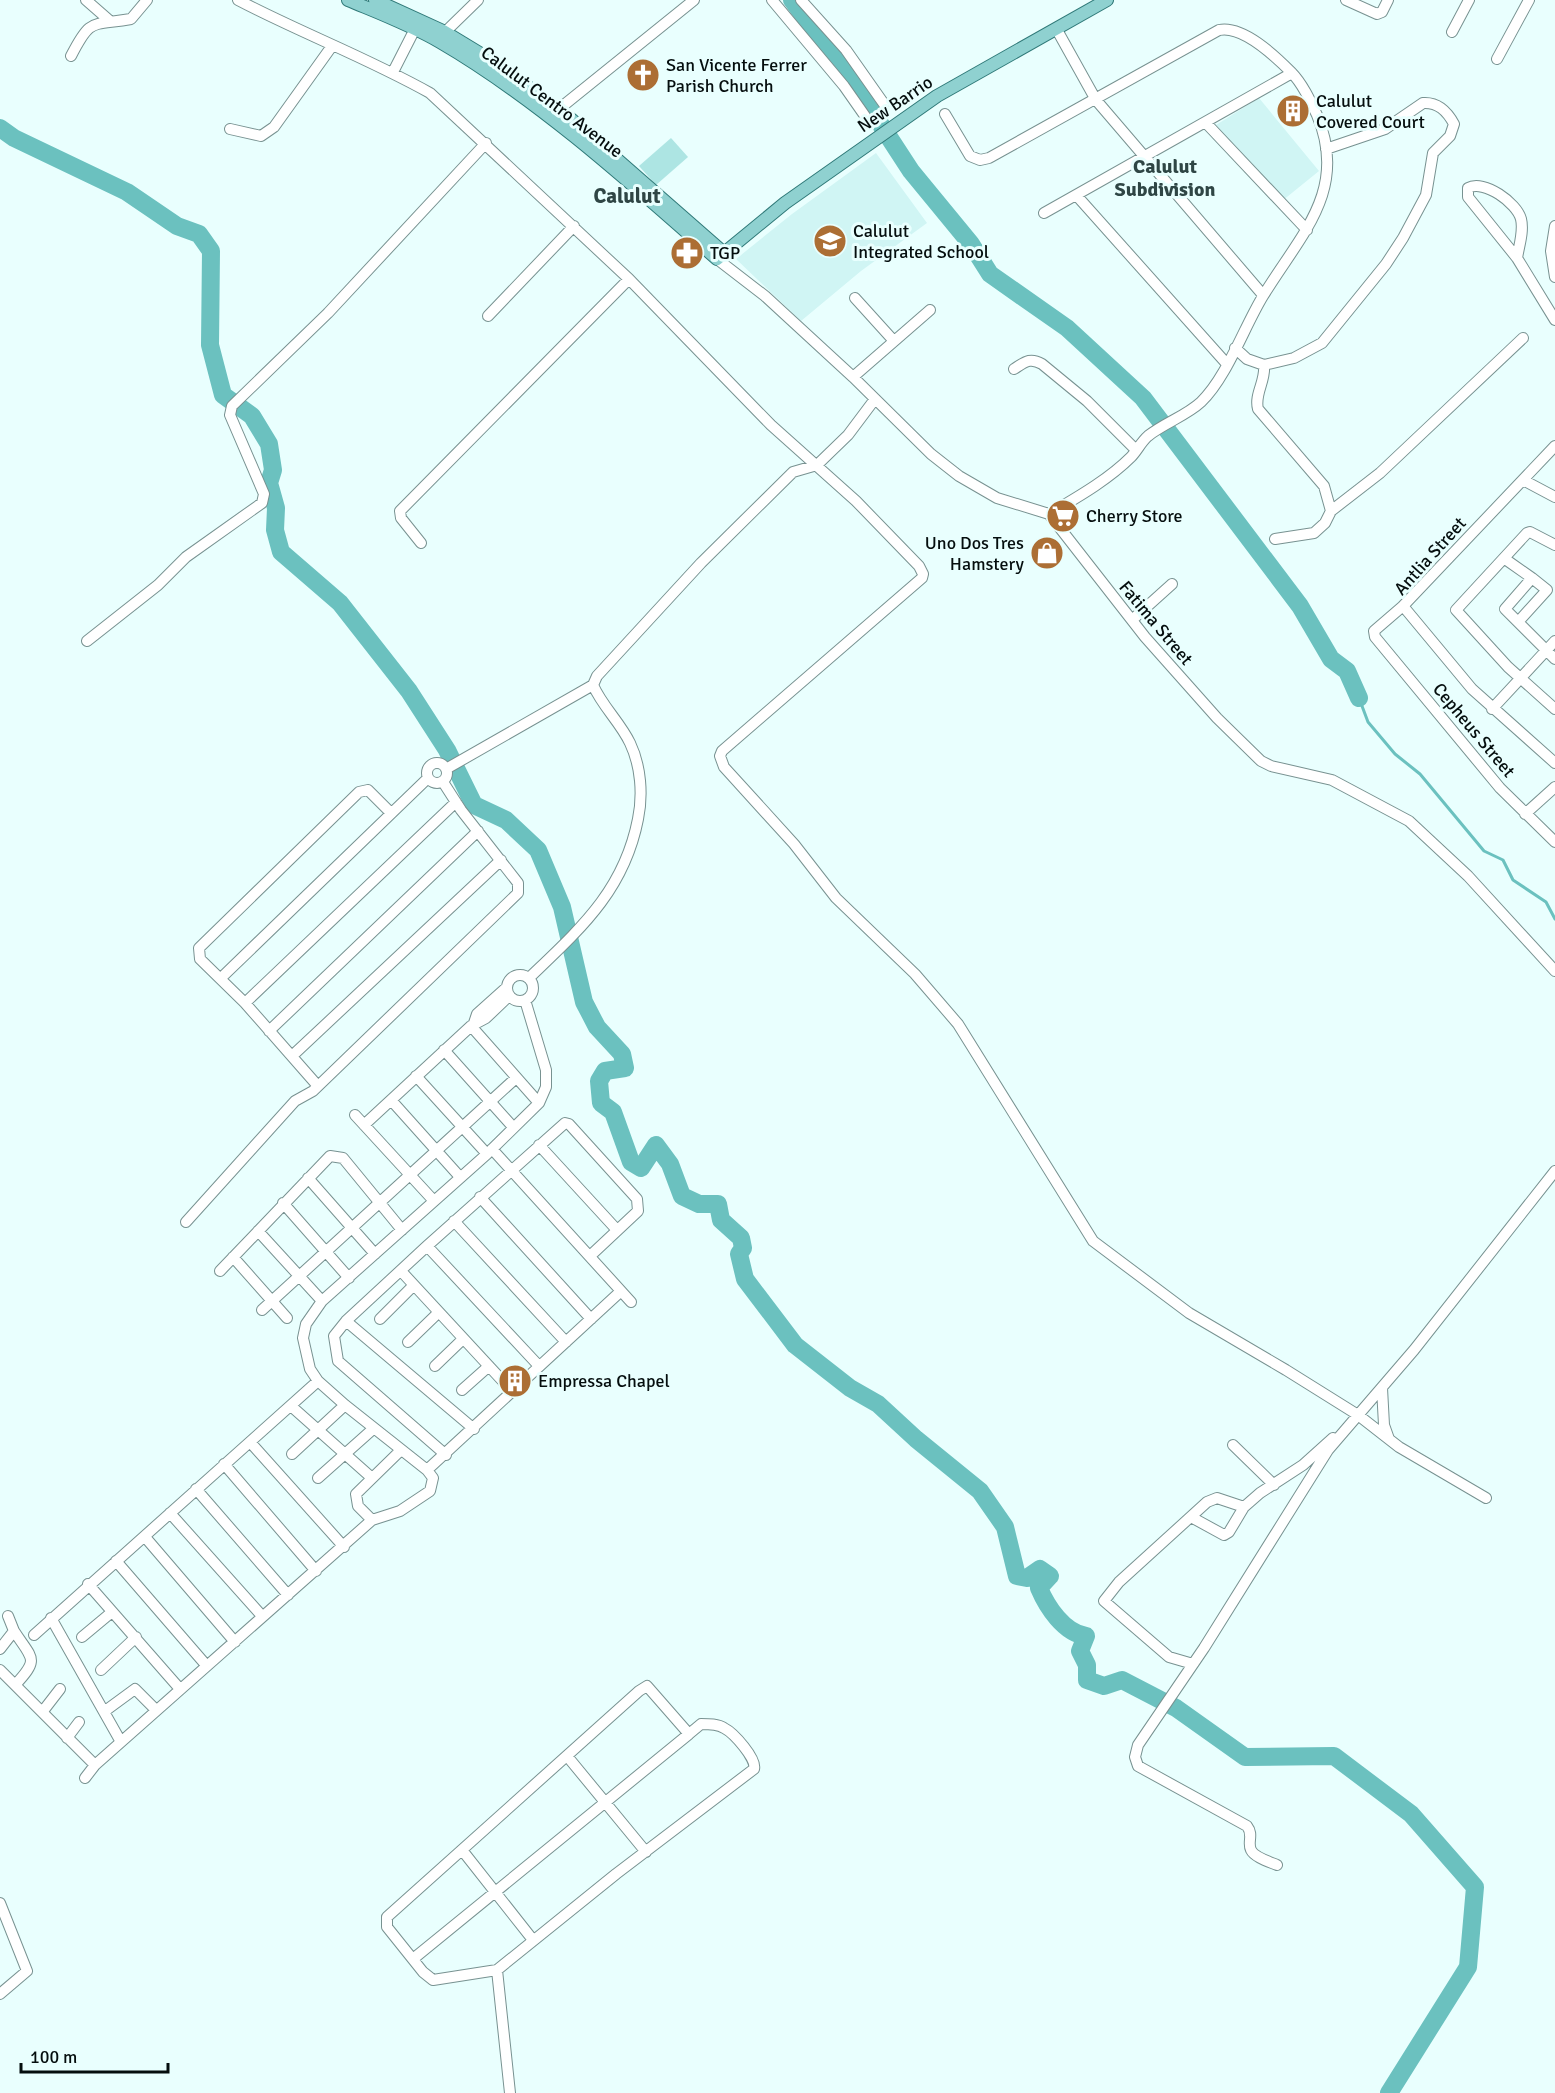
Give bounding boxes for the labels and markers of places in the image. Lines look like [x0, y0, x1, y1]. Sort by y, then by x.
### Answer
place label: San Vicente Ferrer Parish Church [666, 54, 807, 97]
church icon: San Vicente Ferrer Parish Church [625, 57, 661, 93]
place label: Calulut Covered Court [1316, 90, 1425, 133]
building icon: Calulut Covered Court [1275, 93, 1311, 129]
place label: Calulut Integrated School [853, 220, 989, 263]
school or university icon: Calulut Integrated School [812, 223, 848, 259]
pharmacy icon: TGP [669, 235, 705, 271]
place label: TGP [710, 242, 740, 264]
supermarket icon: Cherry Store [1045, 498, 1081, 534]
place label: Cherry Store [1086, 505, 1183, 527]
place label: Uno Dos Tres Hamstery [925, 532, 1025, 575]
shop icon: Uno Dos Tres Hamstery [1029, 535, 1065, 571]
building icon: Empressa Chapel [497, 1363, 533, 1399]
place label: Empressa Chapel [538, 1370, 670, 1392]

